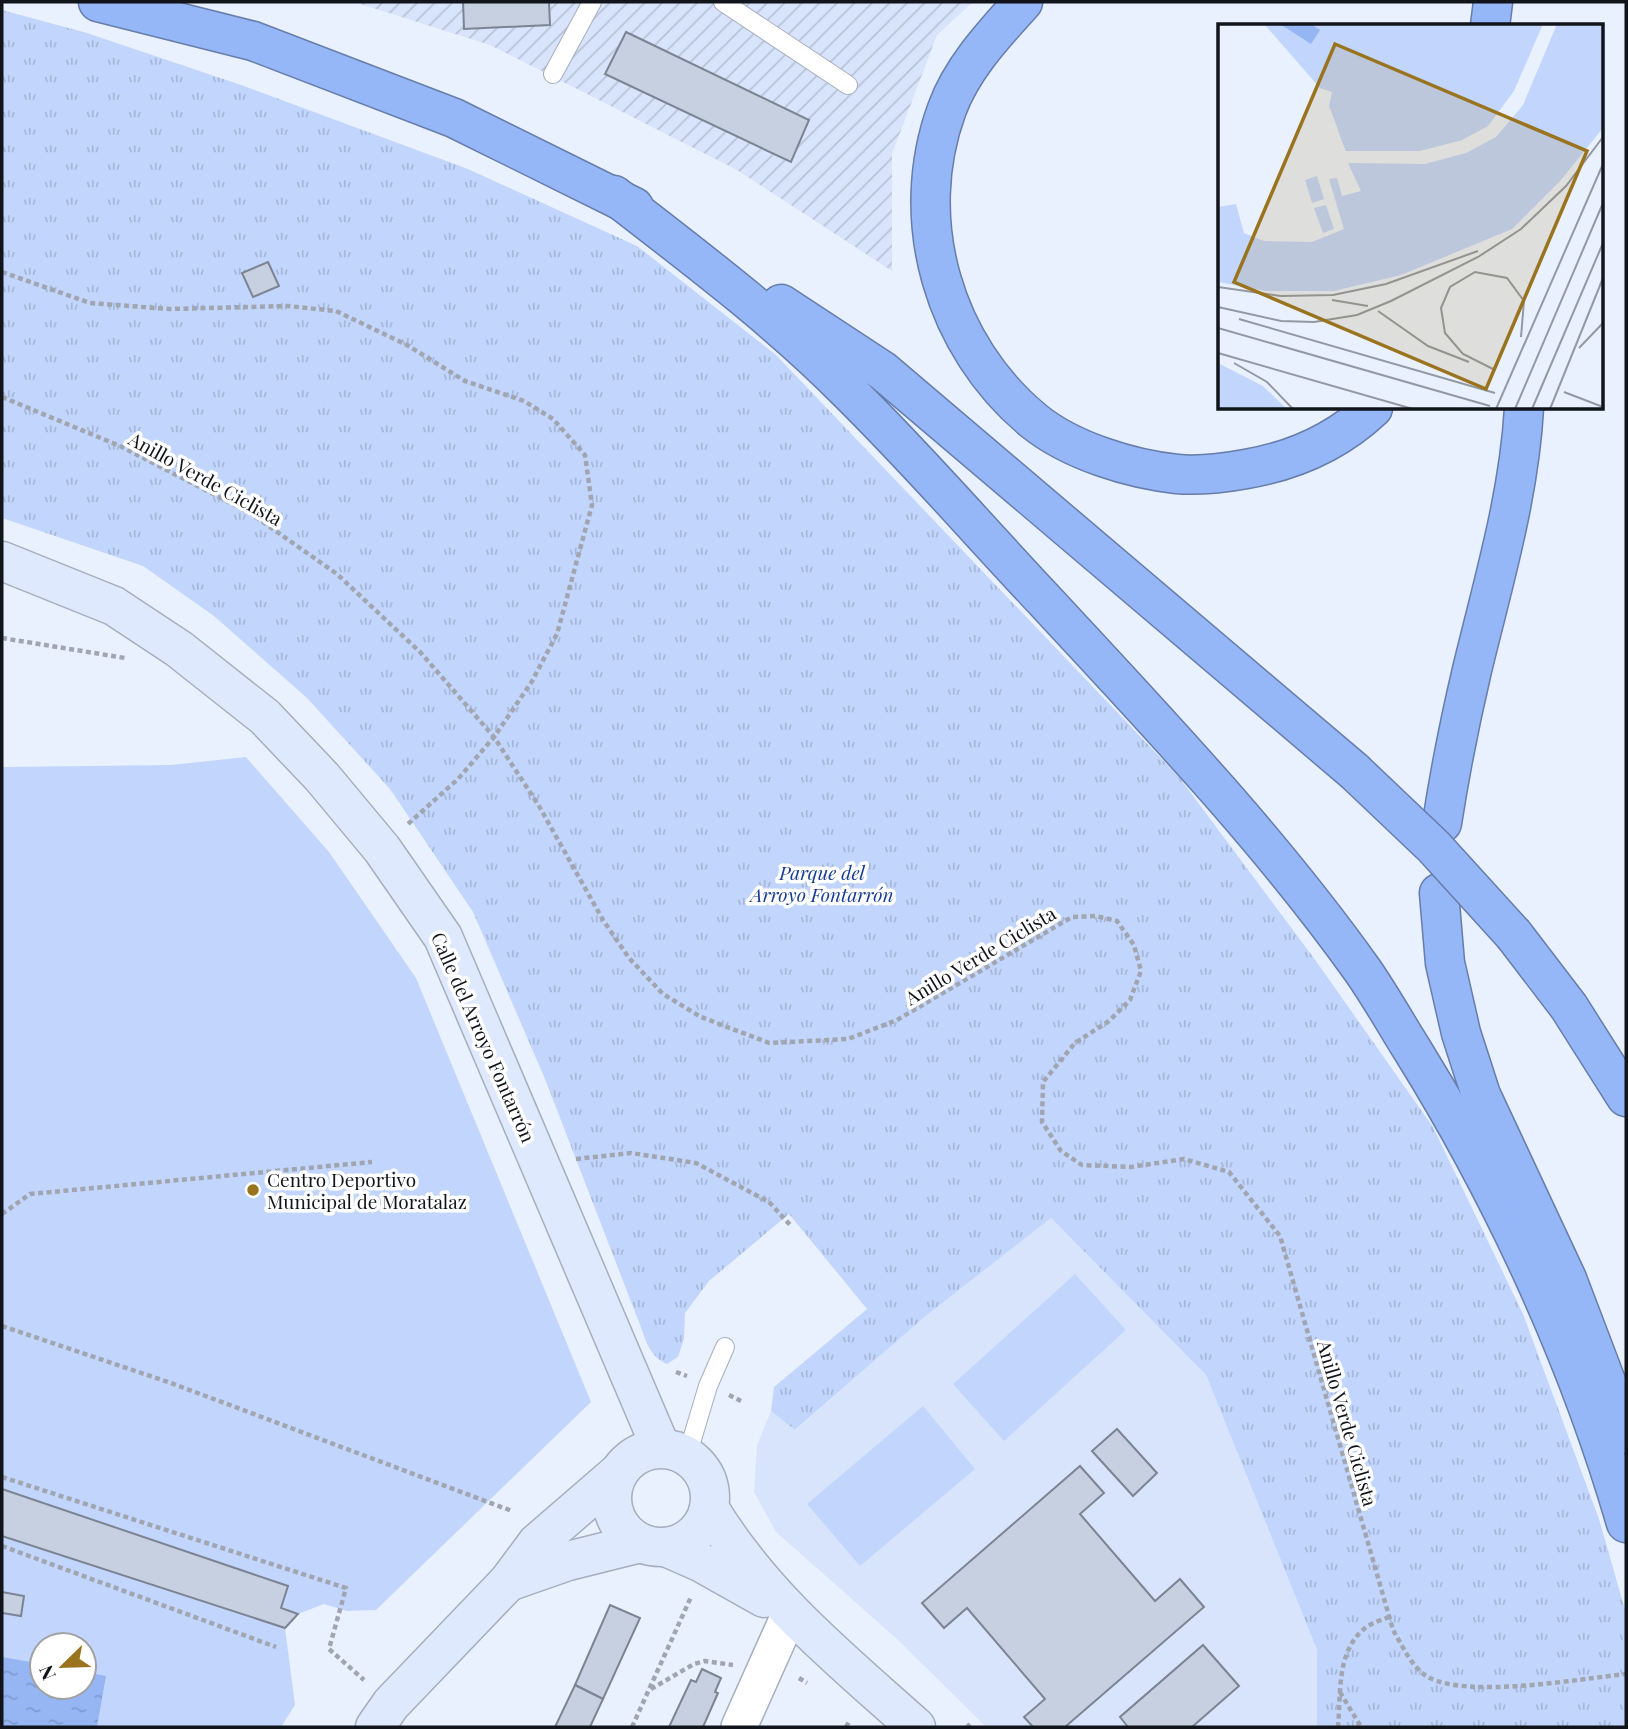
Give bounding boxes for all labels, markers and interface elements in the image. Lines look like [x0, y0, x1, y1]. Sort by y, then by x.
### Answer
inset map [1218, 24, 1604, 410]
street label: Anillo Verde Ciclista [124, 425, 288, 531]
park label: Parque del Arroyo Fontarrón [749, 859, 893, 907]
street label: Anillo Verde Ciclista [899, 899, 1061, 1011]
street label: Calle del Arroyo Fontarrón [426, 928, 542, 1147]
place label: Centro Deportivo Municipal de Moratalaz [267, 1166, 467, 1214]
marker: Centro Deportivo Municipal de Moratalaz [245, 1182, 261, 1198]
street label: Anillo Verde Ciclista [1312, 1336, 1384, 1510]
north arrow [28, 1631, 98, 1701]
text: N [32, 1661, 61, 1684]

